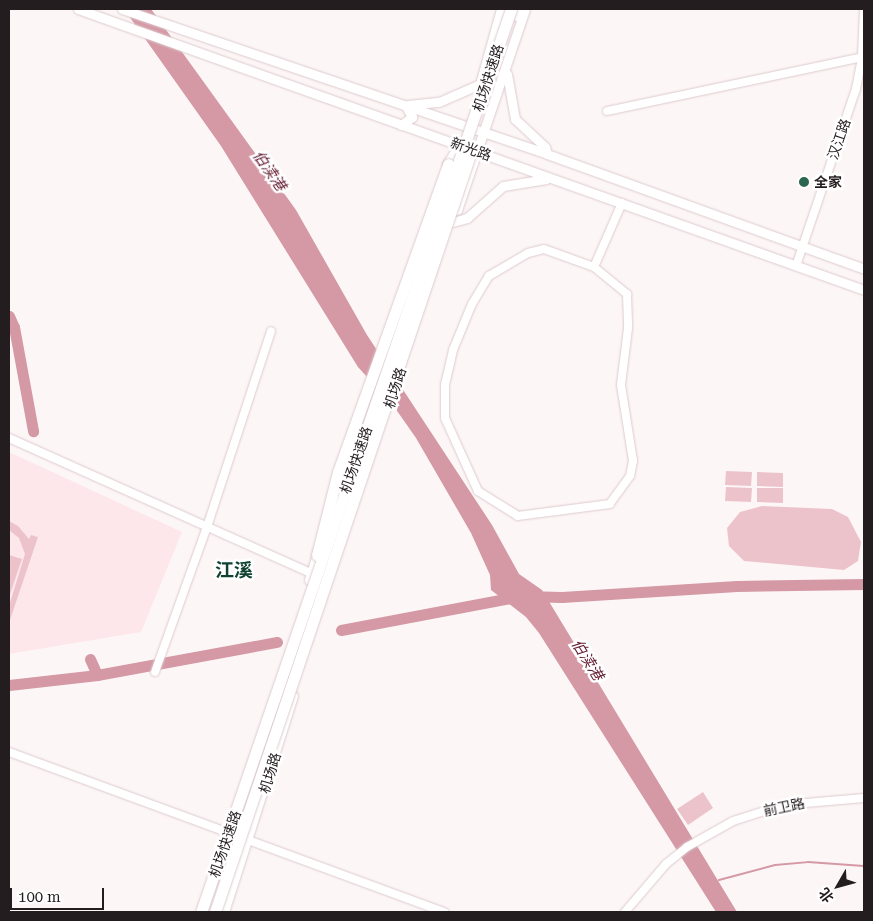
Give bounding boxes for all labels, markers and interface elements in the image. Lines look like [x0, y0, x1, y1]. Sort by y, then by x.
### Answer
street label: 机场快速路 [469, 42, 507, 114]
street label: 汉江路 [824, 116, 854, 162]
street label: 新光路 [448, 134, 494, 164]
water label: 伯渎港 [249, 147, 289, 195]
place label: 全家 [814, 174, 842, 190]
marker: 全家 [798, 176, 810, 188]
street label: 机场路 [381, 365, 409, 411]
street label: 机场快速路 [337, 424, 375, 496]
district label: 江溪 [215, 560, 253, 582]
water label: 伯渎港 [567, 636, 607, 684]
street label: 机场路 [256, 750, 284, 796]
street label: 前卫路 [762, 794, 806, 820]
street label: 机场快速路 [206, 808, 244, 880]
north arrow [813, 861, 863, 911]
scale bar [12, 878, 106, 910]
text: 北 [816, 885, 837, 906]
text: 100 m [18, 888, 61, 906]

